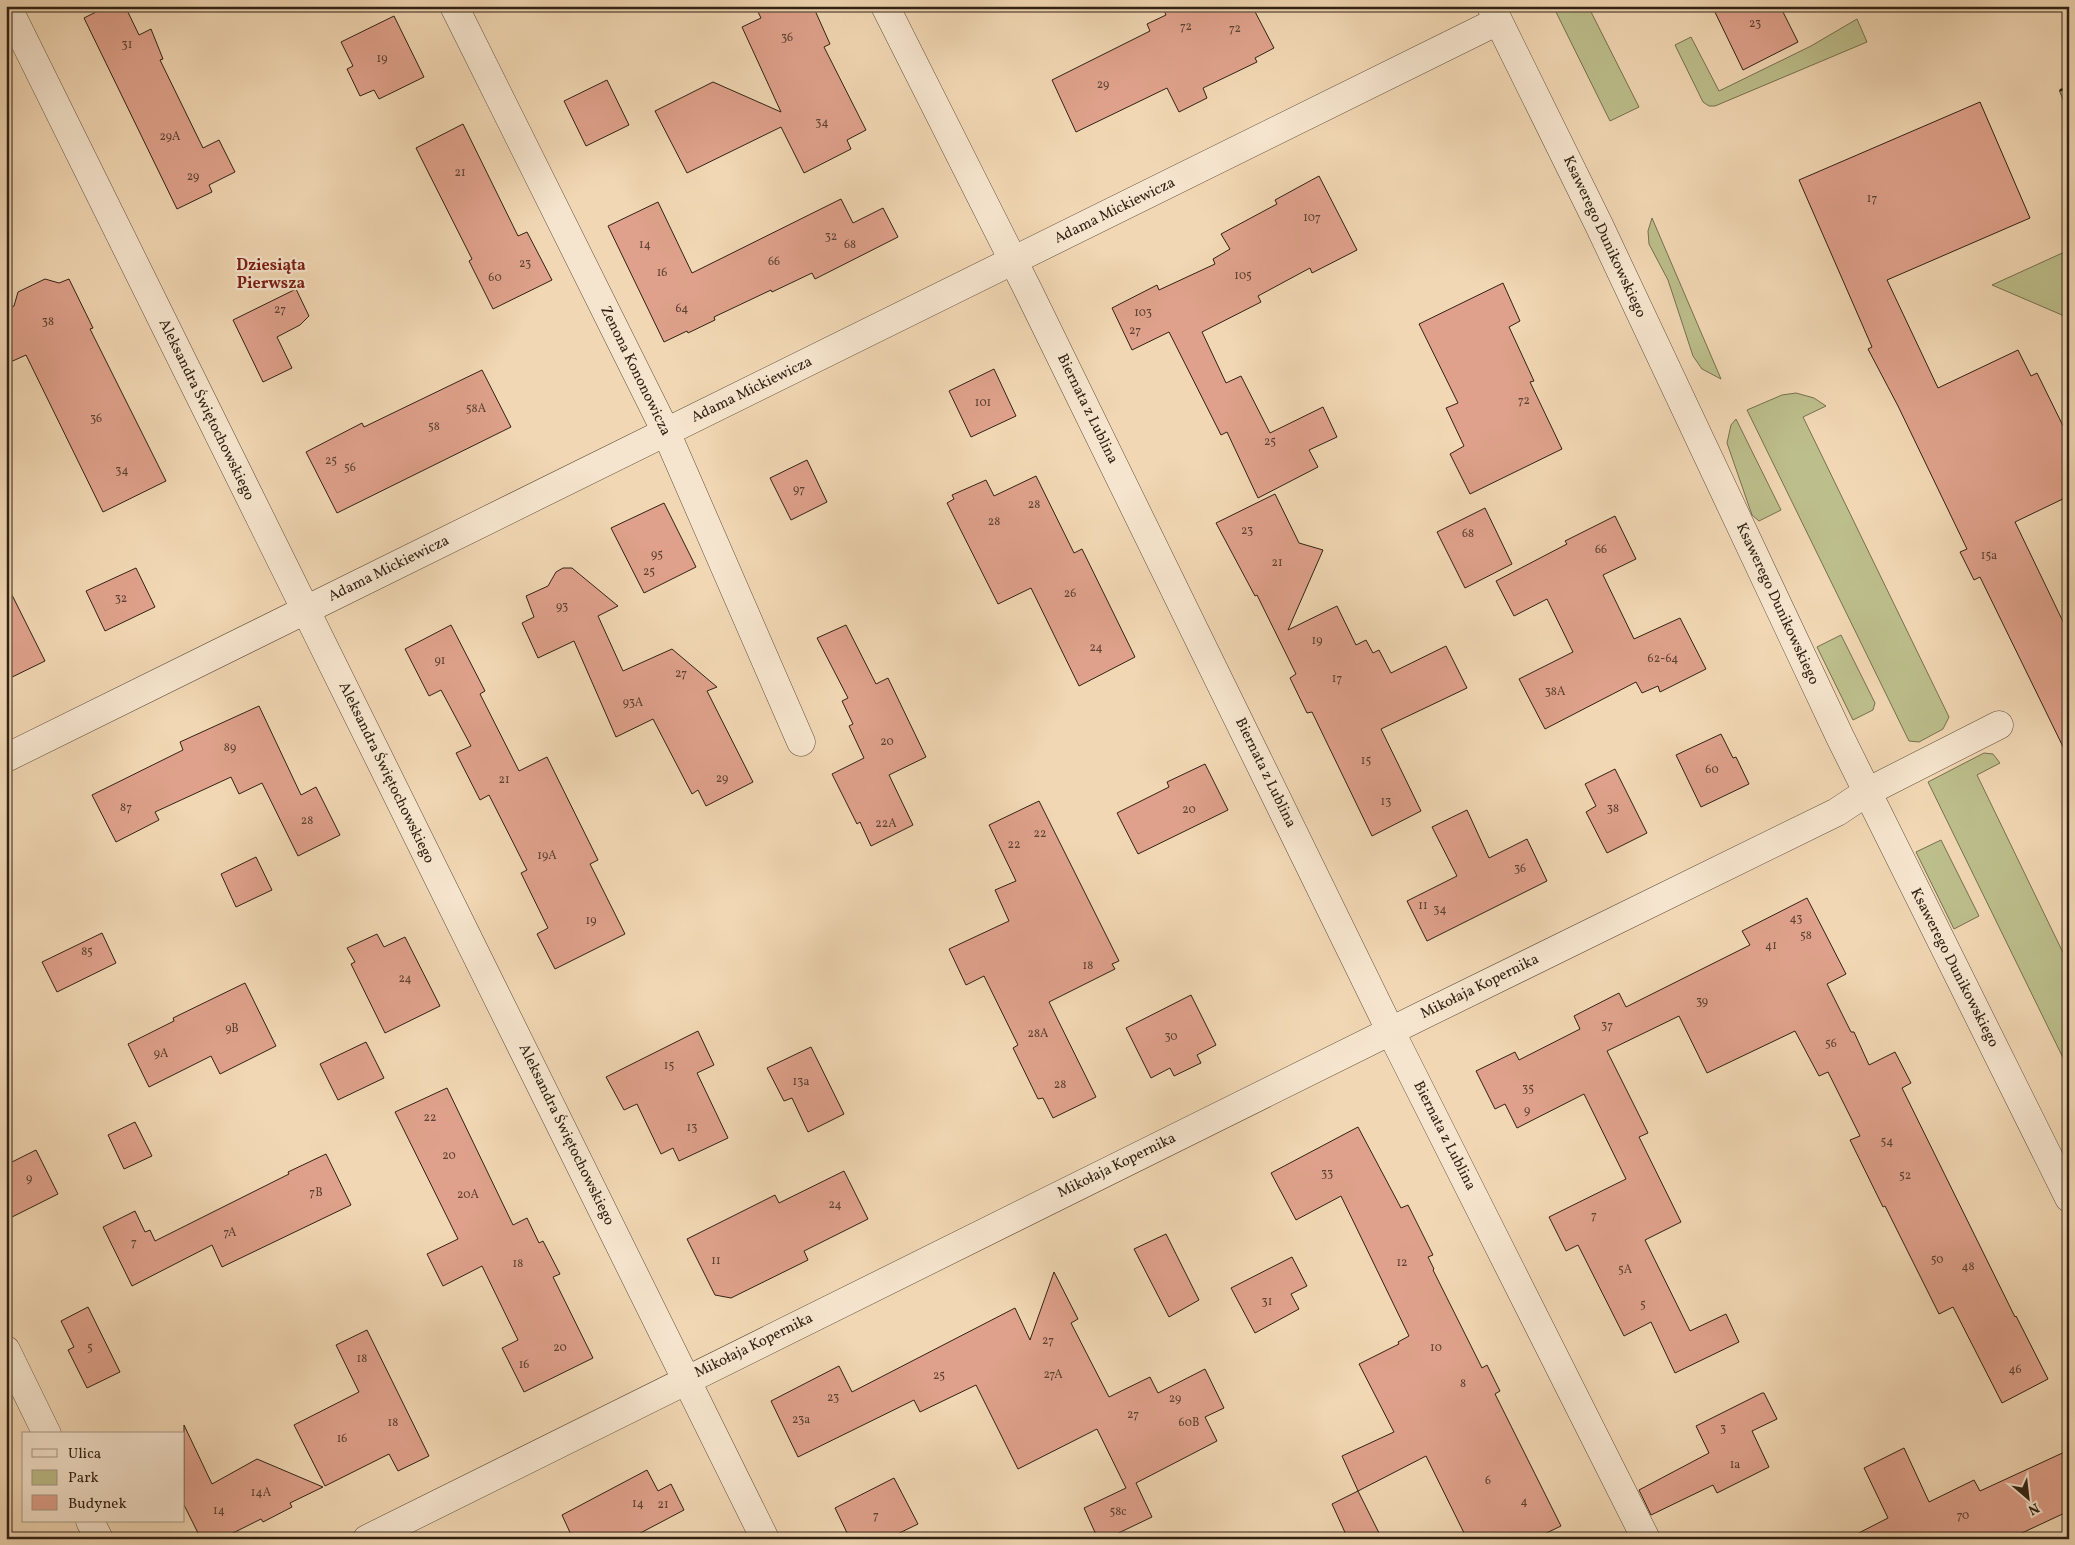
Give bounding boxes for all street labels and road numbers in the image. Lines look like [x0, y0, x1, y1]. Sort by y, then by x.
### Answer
street label: Ksawerego Dunikowskiego [1557, 153, 1651, 321]
street label: Adama Mickiewicza [1051, 173, 1179, 249]
street label: Zenona Kononowicza [594, 303, 676, 439]
street label: Aleksandra Świętochowskiego [153, 316, 259, 504]
street label: Biernata z Lublina [1051, 350, 1123, 468]
street label: Adama Mickiewicza [688, 352, 816, 428]
street label: Ksawerego Dunikowskiego [1730, 520, 1824, 688]
street label: Adama Mickiewicza [325, 531, 453, 607]
street label: Aleksandra Świętochowskiego [333, 679, 439, 867]
street label: Biernata z Lublina [1229, 714, 1301, 832]
street label: Ksawerego Dunikowskiego [1905, 885, 2003, 1051]
street label: Mikołaja Kopernika [1417, 949, 1543, 1025]
street label: Aleksandra Świętochowskiego [513, 1041, 619, 1229]
street label: Biernata z Lublina [1407, 1078, 1481, 1194]
street label: Mikołaja Kopernika [1054, 1128, 1180, 1204]
street label: Mikołaja Kopernika [691, 1308, 817, 1384]

